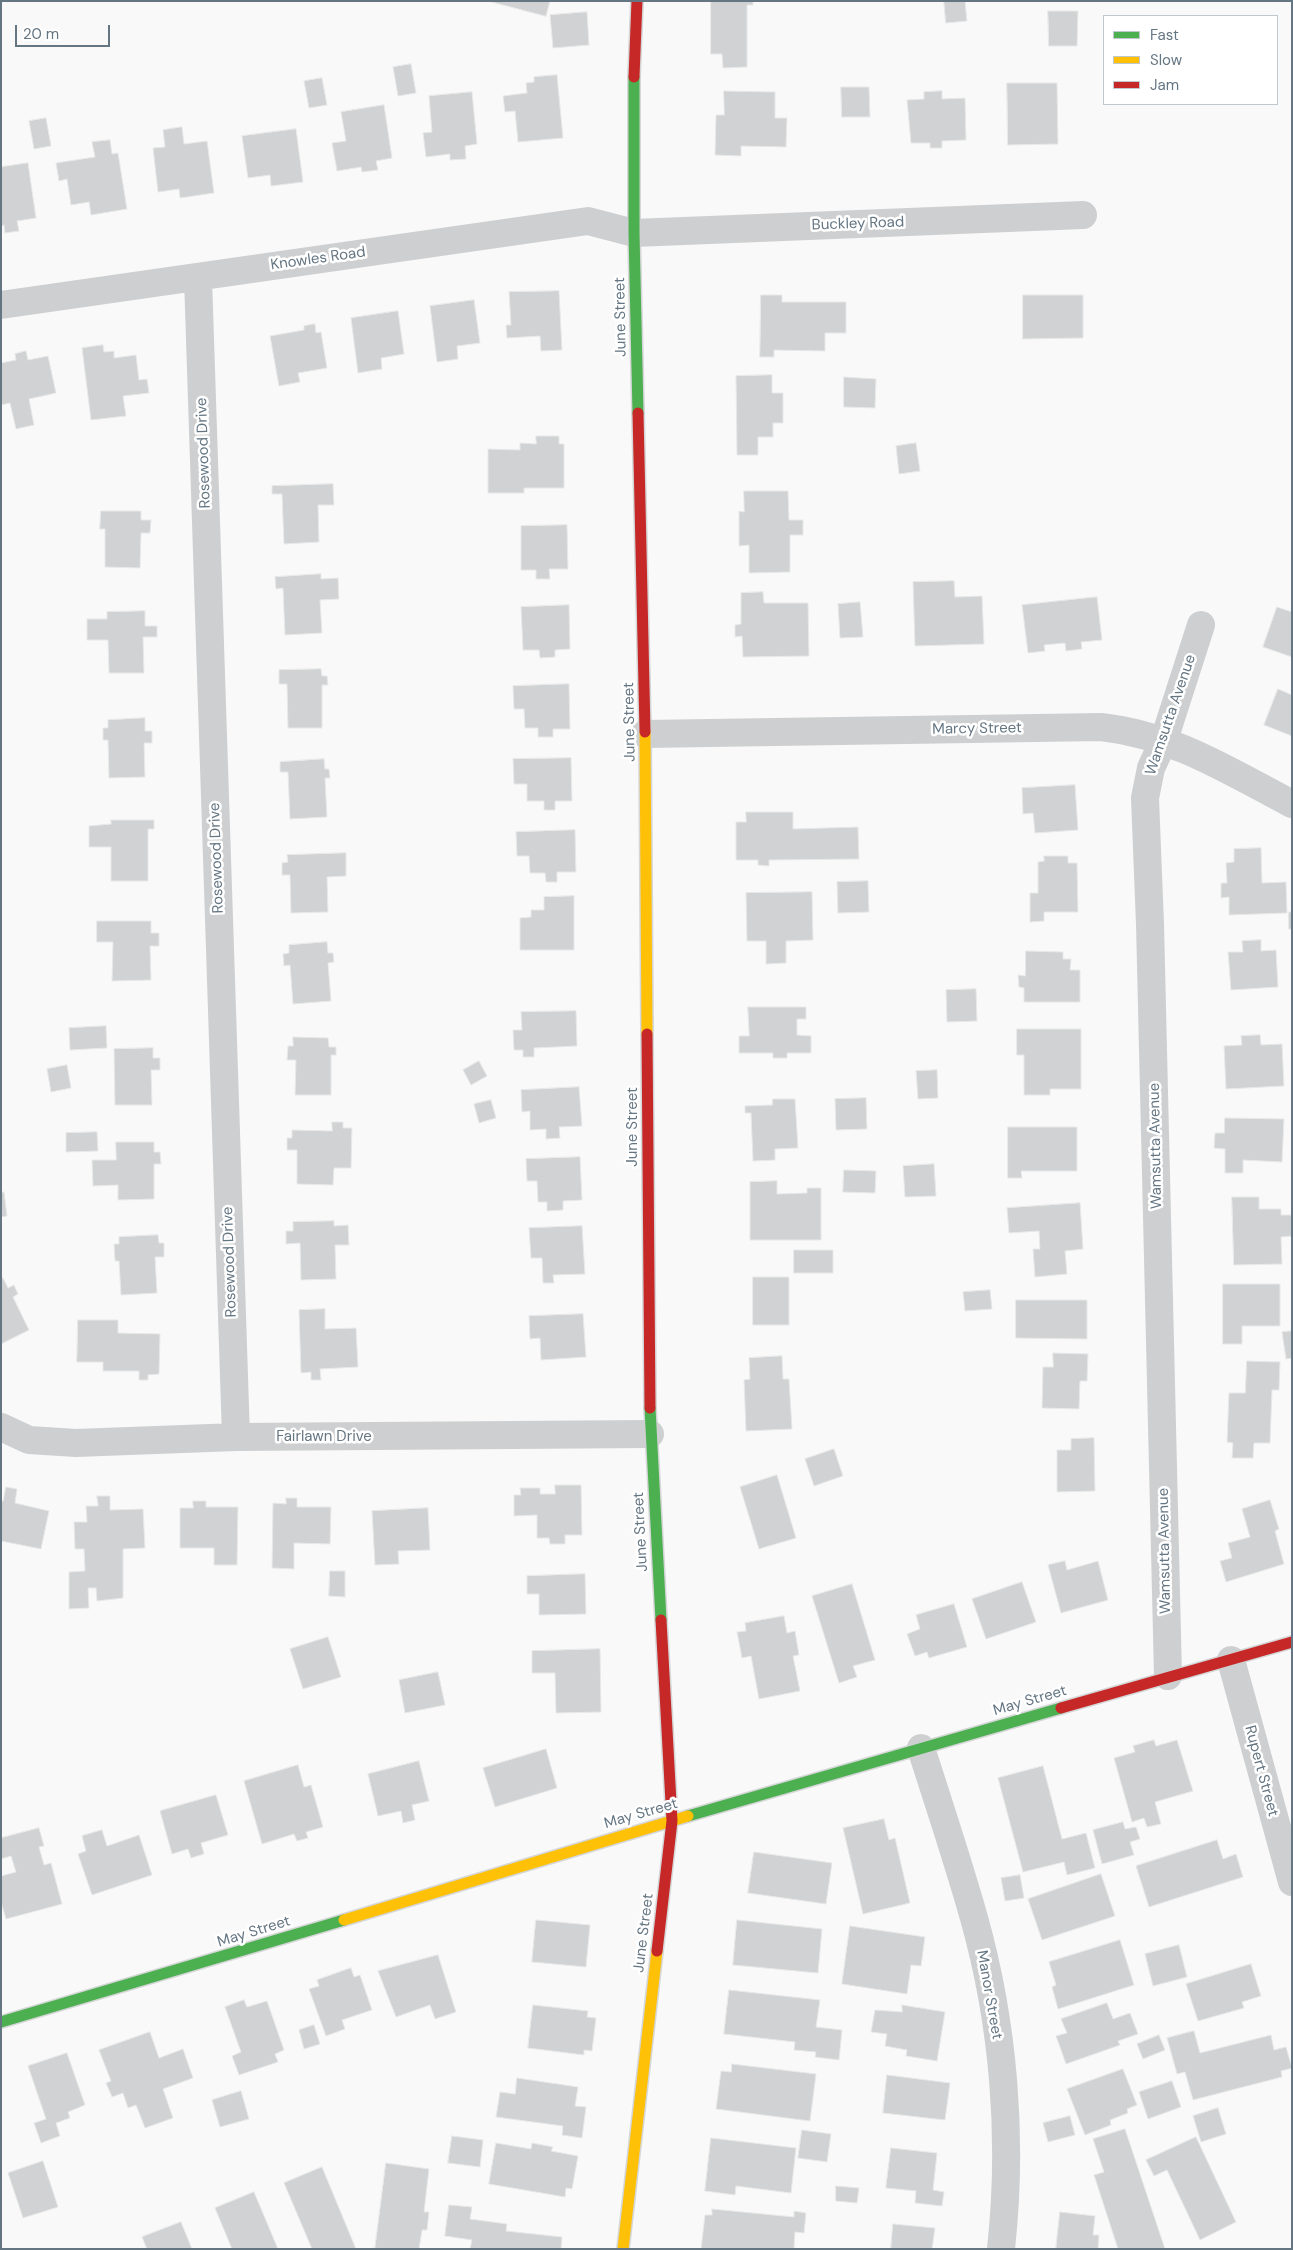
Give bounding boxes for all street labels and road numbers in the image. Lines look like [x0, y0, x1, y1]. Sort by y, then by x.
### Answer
street label: Buckley Road [811, 213, 905, 235]
street label: Knowles Road [269, 243, 367, 275]
street label: June Street [611, 277, 631, 357]
street label: Rosewood Drive [193, 397, 215, 509]
street label: Wamsutta Avenue [1142, 652, 1200, 778]
street label: June Street [620, 682, 640, 762]
street label: Marcy Street [932, 719, 1022, 739]
street label: Rosewood Drive [206, 802, 228, 914]
street label: Wamsutta Avenue [1146, 1083, 1166, 1209]
street label: June Street [624, 1087, 642, 1167]
street label: Rosewood Drive [219, 1206, 241, 1318]
street label: Fairlawn Drive [276, 1428, 372, 1446]
street label: Wamsutta Avenue [1155, 1488, 1175, 1614]
street label: June Street [630, 1492, 652, 1572]
street label: May Street [991, 1682, 1069, 1720]
street label: Rupert Street [1240, 1724, 1282, 1818]
street label: May Street [602, 1795, 680, 1833]
street label: June Street [630, 1892, 658, 1974]
street label: May Street [215, 1912, 293, 1952]
street label: Manor Street [972, 1949, 1006, 2041]

